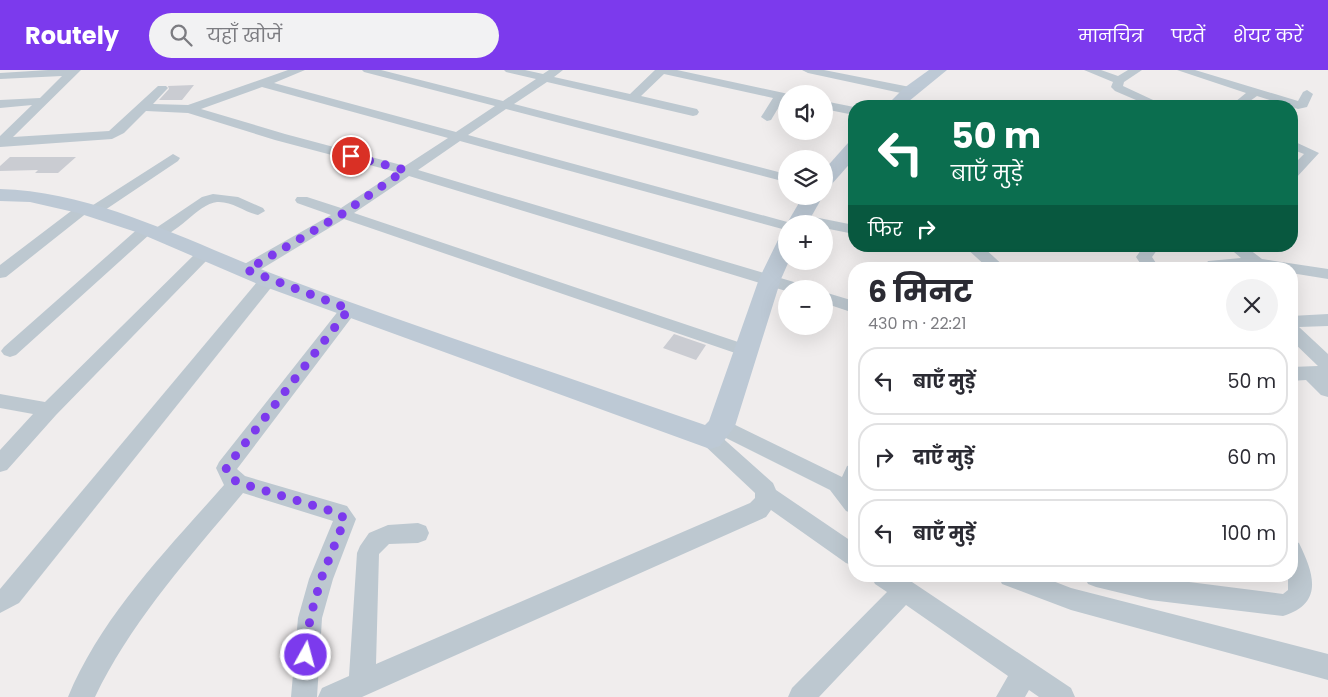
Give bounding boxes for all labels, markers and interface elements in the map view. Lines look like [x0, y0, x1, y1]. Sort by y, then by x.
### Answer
search box [149, 13, 499, 58]
text: Routely [25, 19, 119, 52]
icon: search [167, 21, 195, 49]
text: यहाँ खोजें [207, 22, 282, 49]
text: मानचित्र [1078, 23, 1143, 48]
text: परतें [1171, 23, 1205, 48]
text: शेयर करें [1233, 23, 1303, 48]
map controls [778, 85, 833, 335]
button: sound [778, 85, 833, 140]
text: 50 m [951, 111, 1041, 160]
icon: left [868, 120, 933, 185]
pin [330, 135, 372, 177]
icon: arrive [337, 142, 365, 170]
button: layers [778, 150, 833, 205]
text: बाएँ मुड़ें [951, 158, 1023, 189]
button: + [778, 215, 833, 270]
icon: right [912, 215, 940, 243]
text: फिर [868, 216, 902, 243]
text: 6 मिनट [868, 270, 972, 313]
button: close [1226, 279, 1278, 331]
button: − [778, 280, 833, 335]
text: 430 m · 22:21 [868, 312, 966, 335]
icon: left [870, 367, 898, 395]
text: बाएँ मुड़ें [913, 368, 975, 395]
text: 50 m [1227, 368, 1276, 395]
icon: right [870, 443, 898, 471]
text: दाएँ मुड़ें [913, 444, 974, 471]
text: 60 m [1227, 444, 1276, 471]
icon: left [870, 519, 898, 547]
text: बाएँ मुड़ें [913, 520, 975, 547]
text: 100 m [1221, 520, 1276, 547]
position arrow [279, 628, 331, 680]

